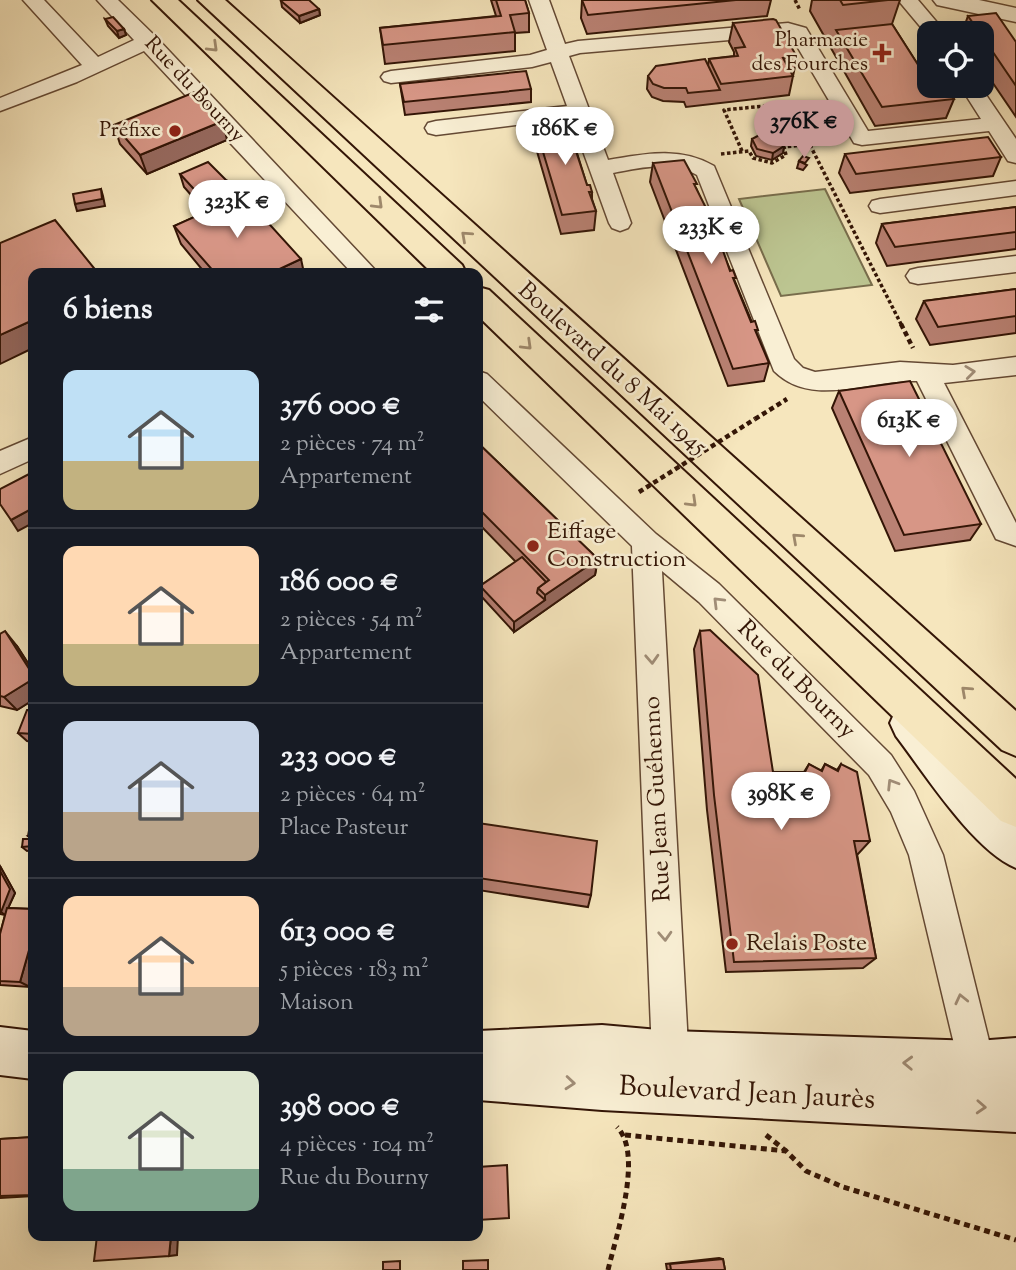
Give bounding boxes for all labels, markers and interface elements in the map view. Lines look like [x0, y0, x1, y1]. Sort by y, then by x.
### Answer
map controls [917, 21, 994, 98]
button: locate [917, 21, 994, 98]
place label: Pharmacie des Fourches [752, 26, 868, 80]
street label: Rue du Bourny [137, 30, 252, 150]
one-way arrow [205, 39, 218, 51]
marker: Pharmacie des Fourches [874, 45, 890, 61]
pin: 376K € [747, 100, 861, 160]
text: 376K € [770, 106, 838, 139]
pin: 186K € [508, 108, 622, 167]
text: 186K € [532, 113, 598, 146]
place label: Préfixe [99, 116, 161, 146]
marker: Préfixe [167, 123, 183, 139]
pin: 323K € [180, 180, 294, 240]
text: 323K € [204, 186, 270, 219]
one-way arrow [370, 195, 383, 208]
pin: 233K € [654, 206, 768, 266]
text: 233K € [678, 212, 744, 245]
one-way arrow [461, 232, 474, 245]
street label: Boulevard du 8 Mai 1945 [510, 275, 714, 463]
text: 6 biens [63, 289, 153, 332]
icon: filters [410, 291, 448, 329]
one-way arrow [519, 337, 532, 350]
one-way arrow [965, 364, 976, 379]
text: 376 000 € [280, 385, 401, 428]
icon: home [119, 398, 203, 482]
pin: 613K € [852, 400, 966, 459]
text: 613K € [877, 405, 941, 438]
text: 2 pièces · 74 m² [280, 428, 425, 461]
text: Appartement [280, 461, 412, 494]
one-way arrow [684, 494, 697, 507]
place label: Eiffage Construction [547, 515, 686, 577]
one-way arrow [792, 534, 805, 546]
marker: Eiffage Construction [525, 538, 541, 554]
text: 186 000 € [280, 561, 399, 604]
icon: home [119, 574, 203, 658]
one-way arrow [713, 597, 726, 610]
text: 2 pièces · 54 m² [280, 604, 422, 637]
street label: Rue du Bourny [729, 613, 863, 747]
text: Appartement [280, 637, 412, 670]
one-way arrow [644, 654, 659, 665]
one-way arrow [961, 687, 974, 699]
street label: Rue Jean Guéhenno [636, 695, 680, 903]
text: 233 000 € [280, 736, 397, 779]
icon: home [119, 749, 203, 833]
pin: 398K € [724, 772, 838, 832]
text: 398K € [747, 778, 815, 811]
one-way arrow [887, 778, 900, 791]
text: 2 pièces · 64 m² [280, 779, 426, 812]
text: Place Pasteur [280, 812, 408, 845]
text: 613 000 € [280, 911, 396, 954]
icon: home [119, 924, 203, 1008]
place label: Relais Poste [746, 927, 867, 961]
one-way arrow [657, 930, 672, 941]
marker: Relais Poste [724, 936, 740, 952]
text: 5 pièces · 183 m² [280, 954, 429, 987]
text: Maison [280, 987, 354, 1020]
one-way arrow [955, 993, 969, 1005]
one-way arrow [903, 1056, 914, 1071]
street label: Boulevard Jean Jaurès [618, 1067, 876, 1121]
one-way arrow [565, 1075, 576, 1090]
text: 398 000 € [280, 1086, 400, 1129]
icon: home [119, 1099, 203, 1183]
one-way arrow [975, 1099, 986, 1114]
text: 4 pièces · 104 m² [280, 1129, 434, 1162]
text: Rue du Bourny [280, 1162, 429, 1195]

